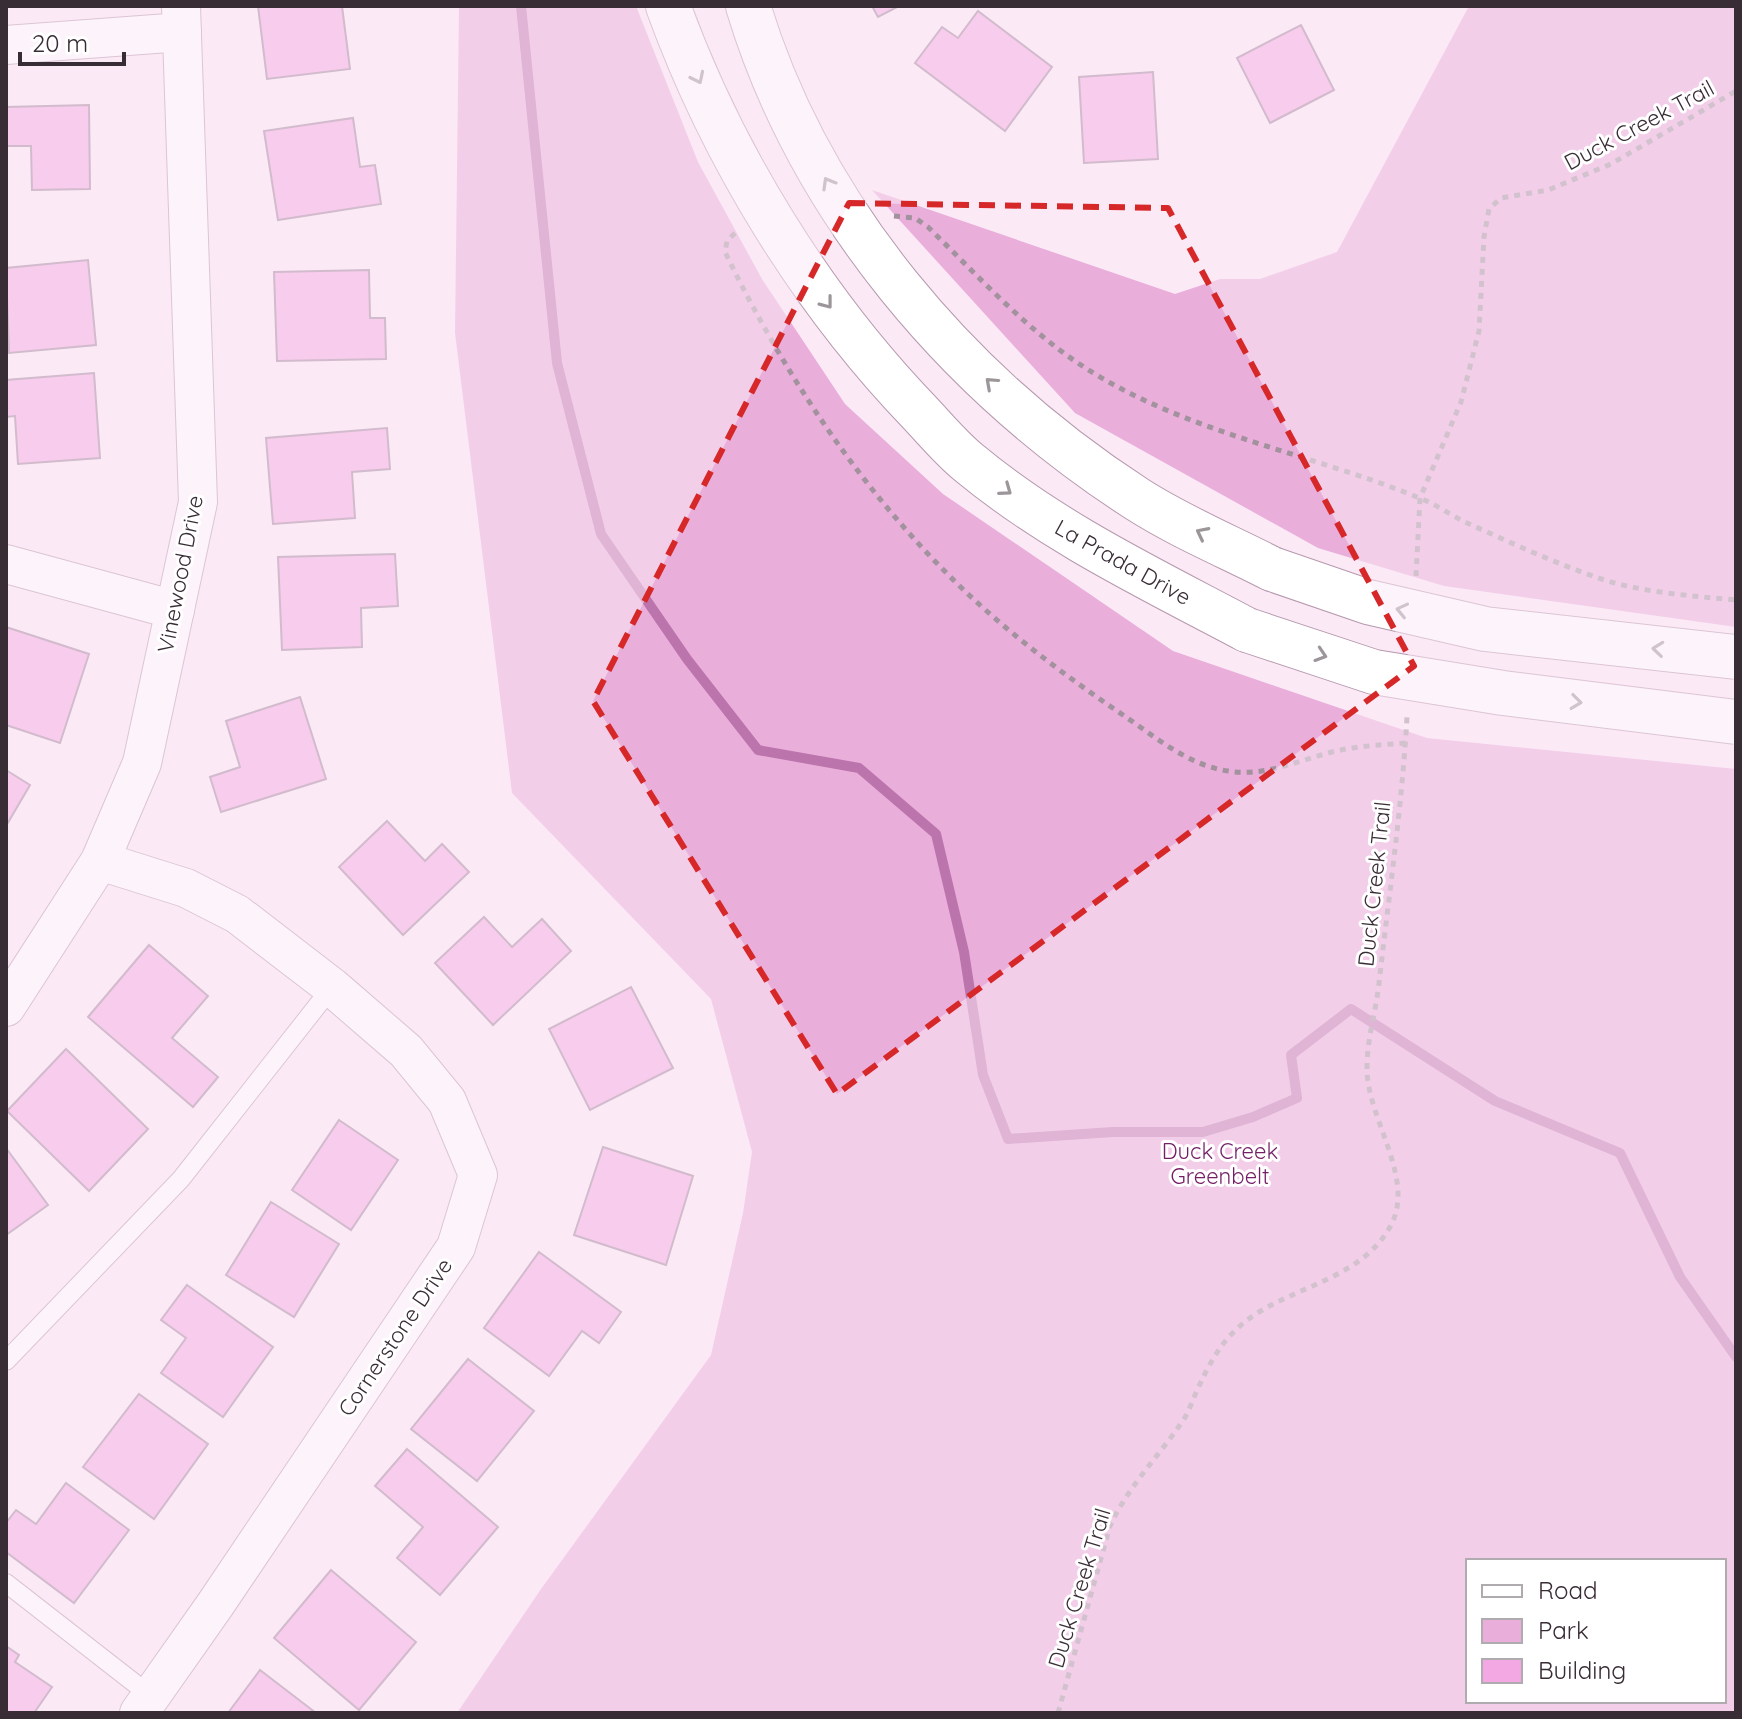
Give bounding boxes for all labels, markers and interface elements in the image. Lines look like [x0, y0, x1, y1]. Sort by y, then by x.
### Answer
scale bar [20, 16, 124, 66]
text: 20 m [32, 28, 88, 58]
one-way arrow [688, 69, 704, 84]
street label: Duck Creek Trail [1559, 74, 1719, 176]
one-way arrow [822, 177, 838, 192]
one-way arrow [818, 294, 832, 308]
one-way arrow [986, 379, 1001, 393]
one-way arrow [997, 480, 1012, 495]
street label: Vinewood Drive [151, 493, 209, 655]
street label: La Prada Drive [1050, 513, 1196, 611]
one-way arrow [1196, 527, 1211, 542]
one-way arrow [1395, 602, 1409, 619]
one-way arrow [1652, 640, 1665, 657]
one-way arrow [1313, 645, 1327, 661]
one-way arrow [1569, 693, 1583, 710]
street label: Duck Creek Trail [1351, 800, 1397, 968]
park label: Duck Creek Greenbelt [1162, 1137, 1278, 1190]
street label: Cornerstone Drive [332, 1253, 458, 1421]
street label: Duck Creek Trail [1041, 1505, 1117, 1671]
legend [1466, 1559, 1726, 1703]
text: Road [1538, 1575, 1598, 1605]
text: Park [1538, 1615, 1589, 1645]
text: Building [1538, 1655, 1626, 1685]

